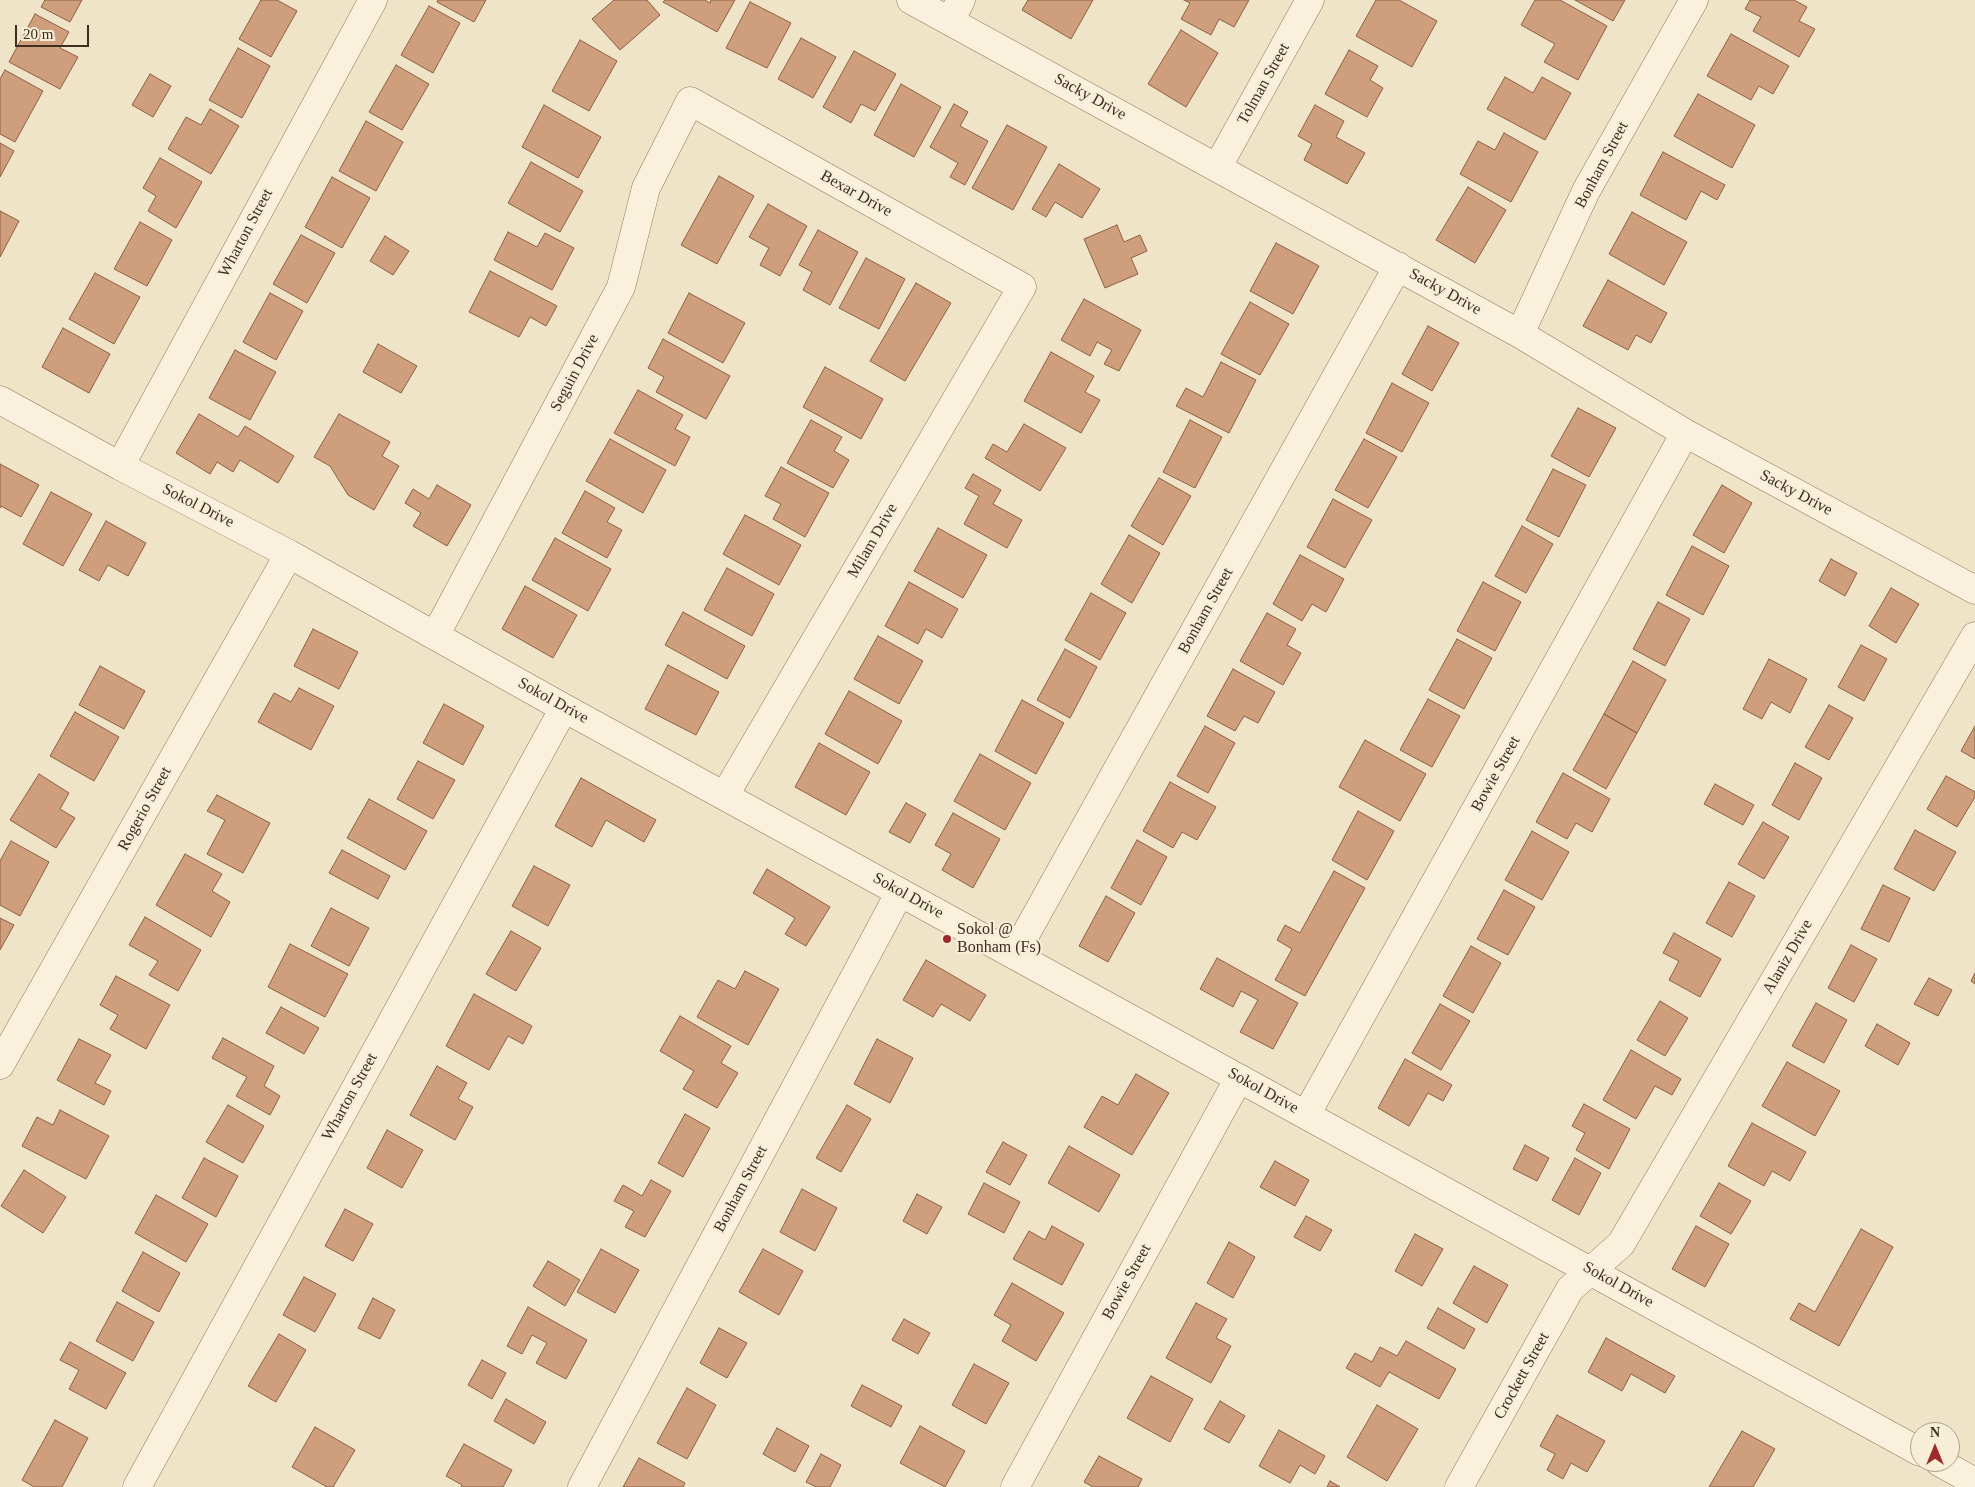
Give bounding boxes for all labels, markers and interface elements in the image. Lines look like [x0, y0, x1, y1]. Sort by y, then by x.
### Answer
scale bar [18, 15, 91, 47]
text: 20 m [23, 26, 53, 42]
street label: Tolman Street [1234, 40, 1294, 128]
street label: Sacky Drive [1051, 69, 1129, 125]
street label: Bonham Street [1571, 118, 1633, 212]
street label: Bexar Drive [817, 167, 895, 221]
street label: Wharton Street [215, 186, 277, 280]
street label: Sacky Drive [1406, 264, 1484, 320]
street label: Seguin Drive [547, 331, 603, 415]
street label: Sacky Drive [1756, 466, 1836, 520]
street label: Sokol Drive [159, 480, 237, 532]
street label: Milam Drive [844, 500, 902, 582]
street label: Bonham Street [1174, 565, 1238, 657]
street label: Sokol Drive [514, 674, 592, 728]
street label: Bowie Street [1467, 733, 1525, 815]
street label: Rogerio Street [114, 764, 176, 854]
street label: Sokol Drive [869, 869, 947, 923]
street label: Alaniz Drive [1759, 916, 1817, 998]
place label: Sokol @ Bonham (Fs) [957, 920, 1041, 958]
marker: Sokol @ Bonham (Fs) [941, 933, 953, 945]
street label: Wharton Street [318, 1050, 382, 1144]
street label: Sokol Drive [1224, 1064, 1302, 1118]
street label: Bonham Street [710, 1142, 772, 1236]
street label: Bowie Street [1098, 1241, 1156, 1323]
street label: Sokol Drive [1579, 1258, 1657, 1312]
street label: Crockett Street [1490, 1329, 1554, 1423]
north arrow [1910, 1422, 1960, 1472]
text: N [1930, 1425, 1940, 1440]

